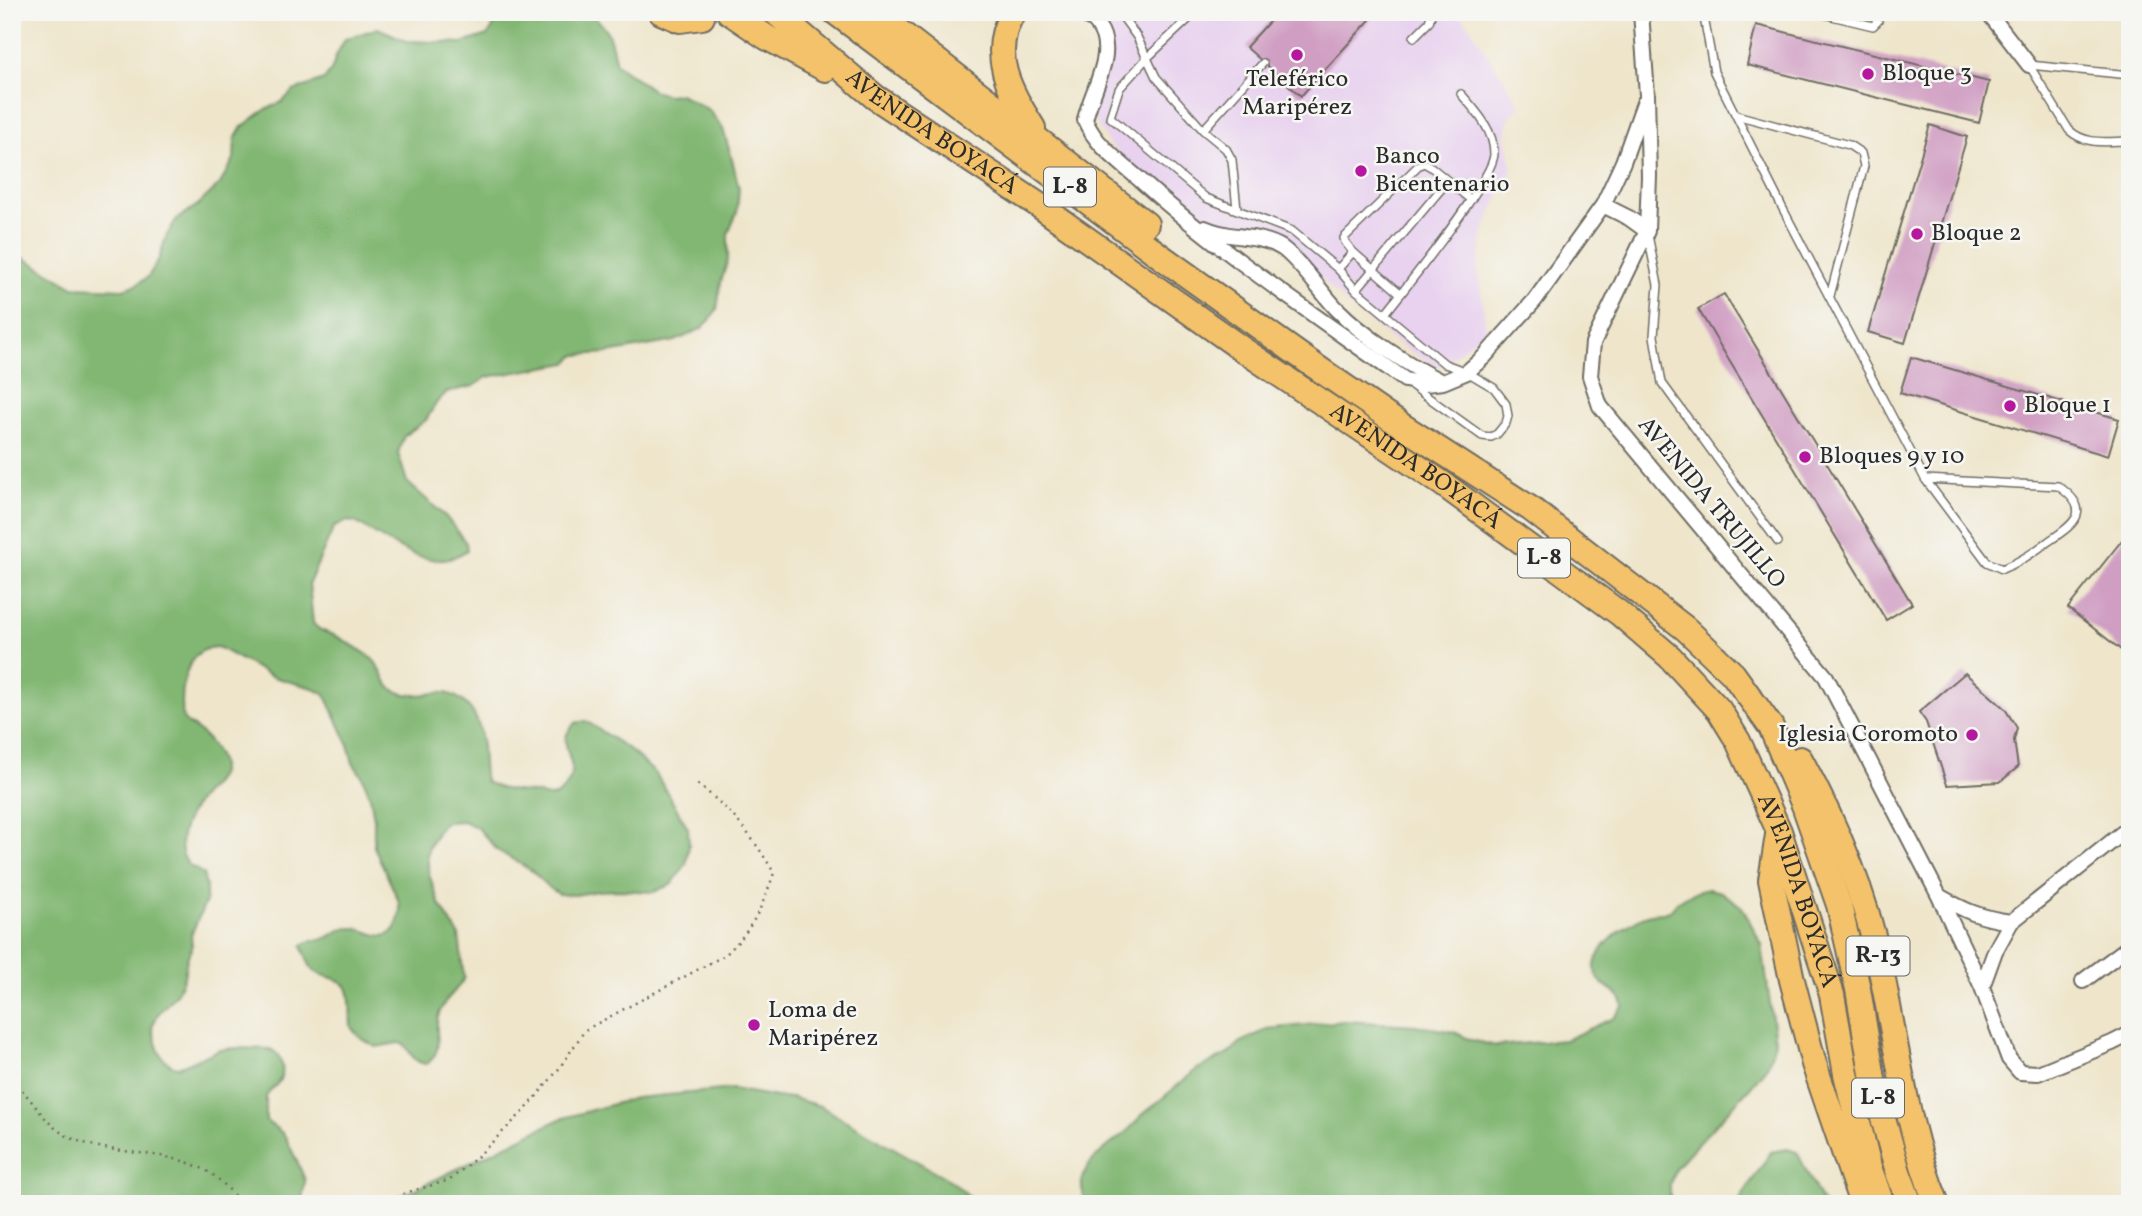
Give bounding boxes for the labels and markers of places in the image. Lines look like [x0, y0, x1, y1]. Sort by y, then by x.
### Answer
marker: Teleférico Maripérez [1289, 47, 1305, 63]
place label: Bloque 3 [1882, 57, 1972, 91]
place label: Teleférico Maripérez [1242, 63, 1352, 125]
marker: Bloque 3 [1860, 66, 1876, 82]
place label: Banco Bicentenario [1375, 140, 1510, 202]
marker: Banco Bicentenario [1353, 163, 1369, 179]
place label: Bloque 2 [1931, 217, 2022, 251]
marker: Bloque 2 [1909, 226, 1925, 242]
place label: Bloque 1 [2024, 389, 2111, 423]
marker: Bloque 1 [2002, 398, 2018, 414]
place label: Bloques 9 y 10 [1819, 440, 1964, 474]
marker: Bloques 9 y 10 [1797, 449, 1813, 465]
place label: Iglesia Coromoto [1778, 718, 1958, 752]
marker: Iglesia Coromoto [1964, 727, 1980, 743]
place label: Loma de Maripérez [768, 994, 878, 1056]
marker: Loma de Maripérez [746, 1017, 762, 1033]

